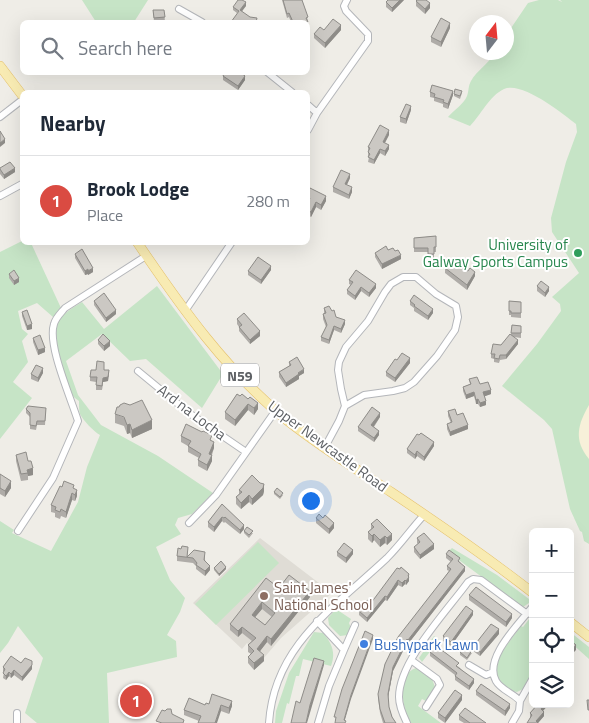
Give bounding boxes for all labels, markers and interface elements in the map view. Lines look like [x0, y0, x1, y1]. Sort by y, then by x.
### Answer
north arrow [469, 15, 514, 60]
search box [20, 20, 310, 75]
text: Search here [78, 33, 172, 62]
icon: search [38, 34, 66, 62]
text: Nearby [40, 107, 105, 139]
text: Brook Lodge [87, 174, 189, 203]
text: 1 [52, 189, 60, 213]
text: 280 m [246, 189, 290, 213]
text: Place [87, 203, 123, 227]
place label: University of Galway Sports Campus [423, 233, 568, 273]
marker: University of Galway Sports Campus [572, 247, 584, 259]
road number: N59 [221, 364, 259, 386]
street label: Ard na Locha [153, 378, 232, 446]
street label: Upper Newcastle Road [263, 394, 393, 498]
your location [298, 488, 324, 514]
map controls [529, 528, 574, 708]
button: + [529, 528, 574, 573]
button: − [529, 573, 574, 618]
place label: Saint James' National School [274, 576, 373, 616]
marker: Saint James' National School [258, 590, 270, 602]
button: locate [529, 618, 574, 663]
place label: Bushypark Lawn [374, 633, 479, 656]
marker: Bushypark Lawn [358, 638, 370, 650]
button: layers [529, 663, 574, 708]
pin: 1 [120, 682, 152, 720]

